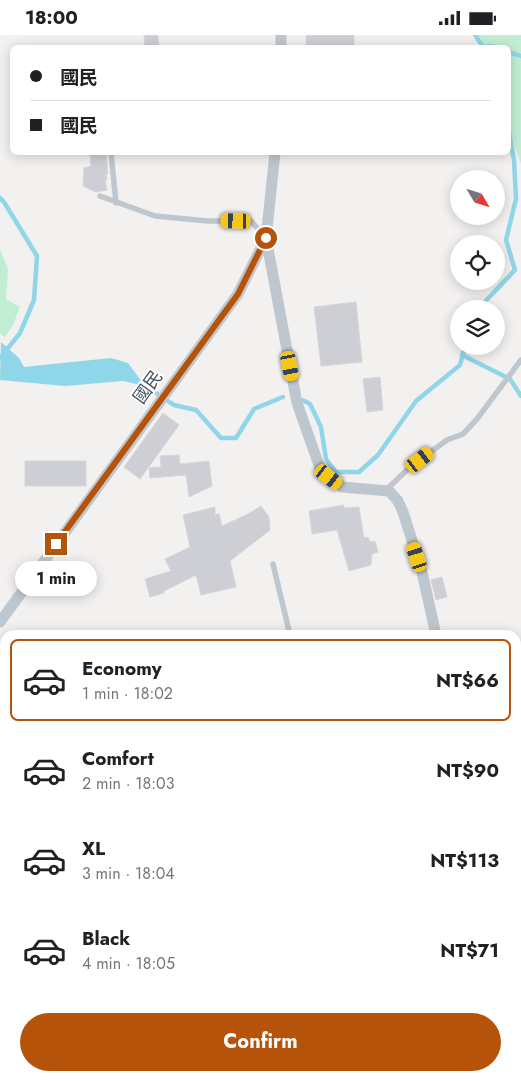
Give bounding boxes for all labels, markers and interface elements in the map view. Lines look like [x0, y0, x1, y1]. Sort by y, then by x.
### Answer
text: 18:00 [25, 4, 78, 31]
text: 國民 [60, 64, 98, 91]
text: 國民 [60, 112, 98, 139]
north arrow [450, 170, 505, 225]
map controls [450, 170, 505, 355]
car [220, 213, 251, 229]
route start [255, 227, 277, 249]
button: locate [450, 235, 505, 290]
button: layers [450, 300, 505, 355]
car [279, 350, 300, 382]
street label: 國民 [127, 365, 169, 409]
car [403, 445, 436, 475]
car [312, 462, 345, 492]
route end [45, 533, 67, 555]
car [405, 540, 428, 574]
callout: 1 min [15, 561, 97, 597]
text: 1 min [36, 567, 76, 590]
text: Economy [82, 655, 162, 682]
icon: car [22, 658, 67, 703]
text: NT$66 [436, 667, 499, 694]
text: 1 min · 18:02 [82, 682, 173, 705]
text: Comfort [82, 745, 154, 772]
icon: car [22, 748, 67, 793]
text: NT$90 [436, 757, 499, 784]
text: 2 min · 18:03 [82, 772, 174, 795]
text: XL [82, 835, 105, 862]
icon: car [22, 838, 67, 883]
text: NT$113 [430, 847, 499, 874]
text: 3 min · 18:04 [82, 862, 175, 885]
text: Black [82, 925, 130, 952]
icon: car [22, 928, 67, 973]
text: NT$71 [440, 937, 499, 964]
text: 4 min · 18:05 [82, 952, 175, 975]
button: Confirm [20, 1013, 501, 1071]

